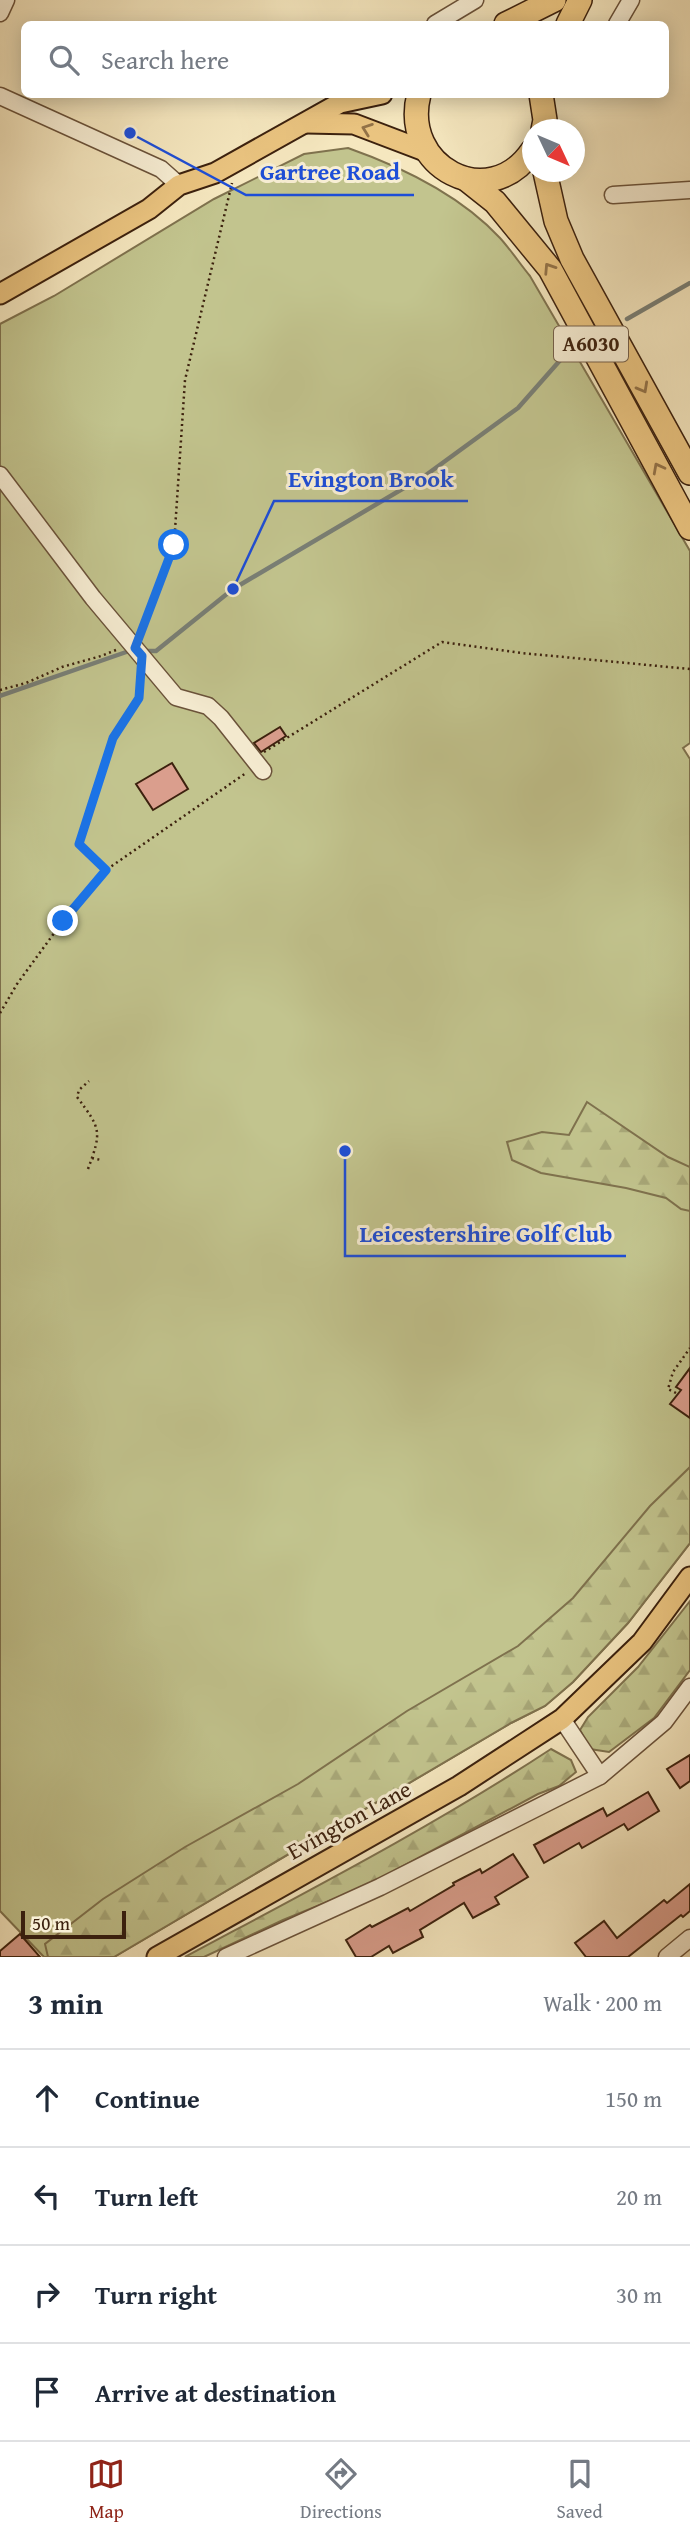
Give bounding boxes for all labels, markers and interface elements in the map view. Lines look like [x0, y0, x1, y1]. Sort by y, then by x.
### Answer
search box [21, 21, 669, 98]
text: Search here [101, 40, 229, 79]
icon: search [45, 41, 83, 79]
north arrow [522, 119, 585, 182]
one-way arrow [361, 123, 373, 137]
callout: Gartree Road [246, 150, 414, 195]
text: Gartree Road [260, 154, 400, 189]
one-way arrow [544, 263, 557, 276]
road number: A6030 [554, 326, 628, 362]
one-way arrow [635, 381, 648, 394]
callout: Evington Brook [274, 456, 468, 501]
text: Evington Brook [288, 461, 454, 496]
one-way arrow [652, 463, 666, 475]
route start [158, 529, 189, 560]
route end [47, 905, 78, 936]
callout: Leicestershire Golf Club [345, 1211, 626, 1256]
text: Leicestershire Golf Club [360, 1216, 612, 1251]
street label: Evington Lane [281, 1772, 417, 1867]
scale bar [21, 1908, 126, 1940]
text: 50 m [32, 1909, 70, 1937]
text: 3 min [28, 1981, 103, 2025]
text: Walk · 200 m [543, 1986, 662, 2019]
icon: ahead [28, 2079, 66, 2117]
text: Continue [95, 2079, 200, 2118]
text: 150 m [605, 2082, 662, 2115]
icon: left [28, 2177, 66, 2215]
text: Turn left [95, 2177, 198, 2216]
text: 20 m [616, 2180, 662, 2213]
icon: right [28, 2275, 66, 2313]
text: Turn right [95, 2275, 217, 2314]
text: 30 m [616, 2278, 662, 2311]
icon: arrive [28, 2373, 66, 2411]
text: Arrive at destination [95, 2373, 336, 2412]
tab: Map [87, 2455, 125, 2525]
tab: Directions [300, 2455, 382, 2525]
tab: Saved [557, 2455, 603, 2525]

